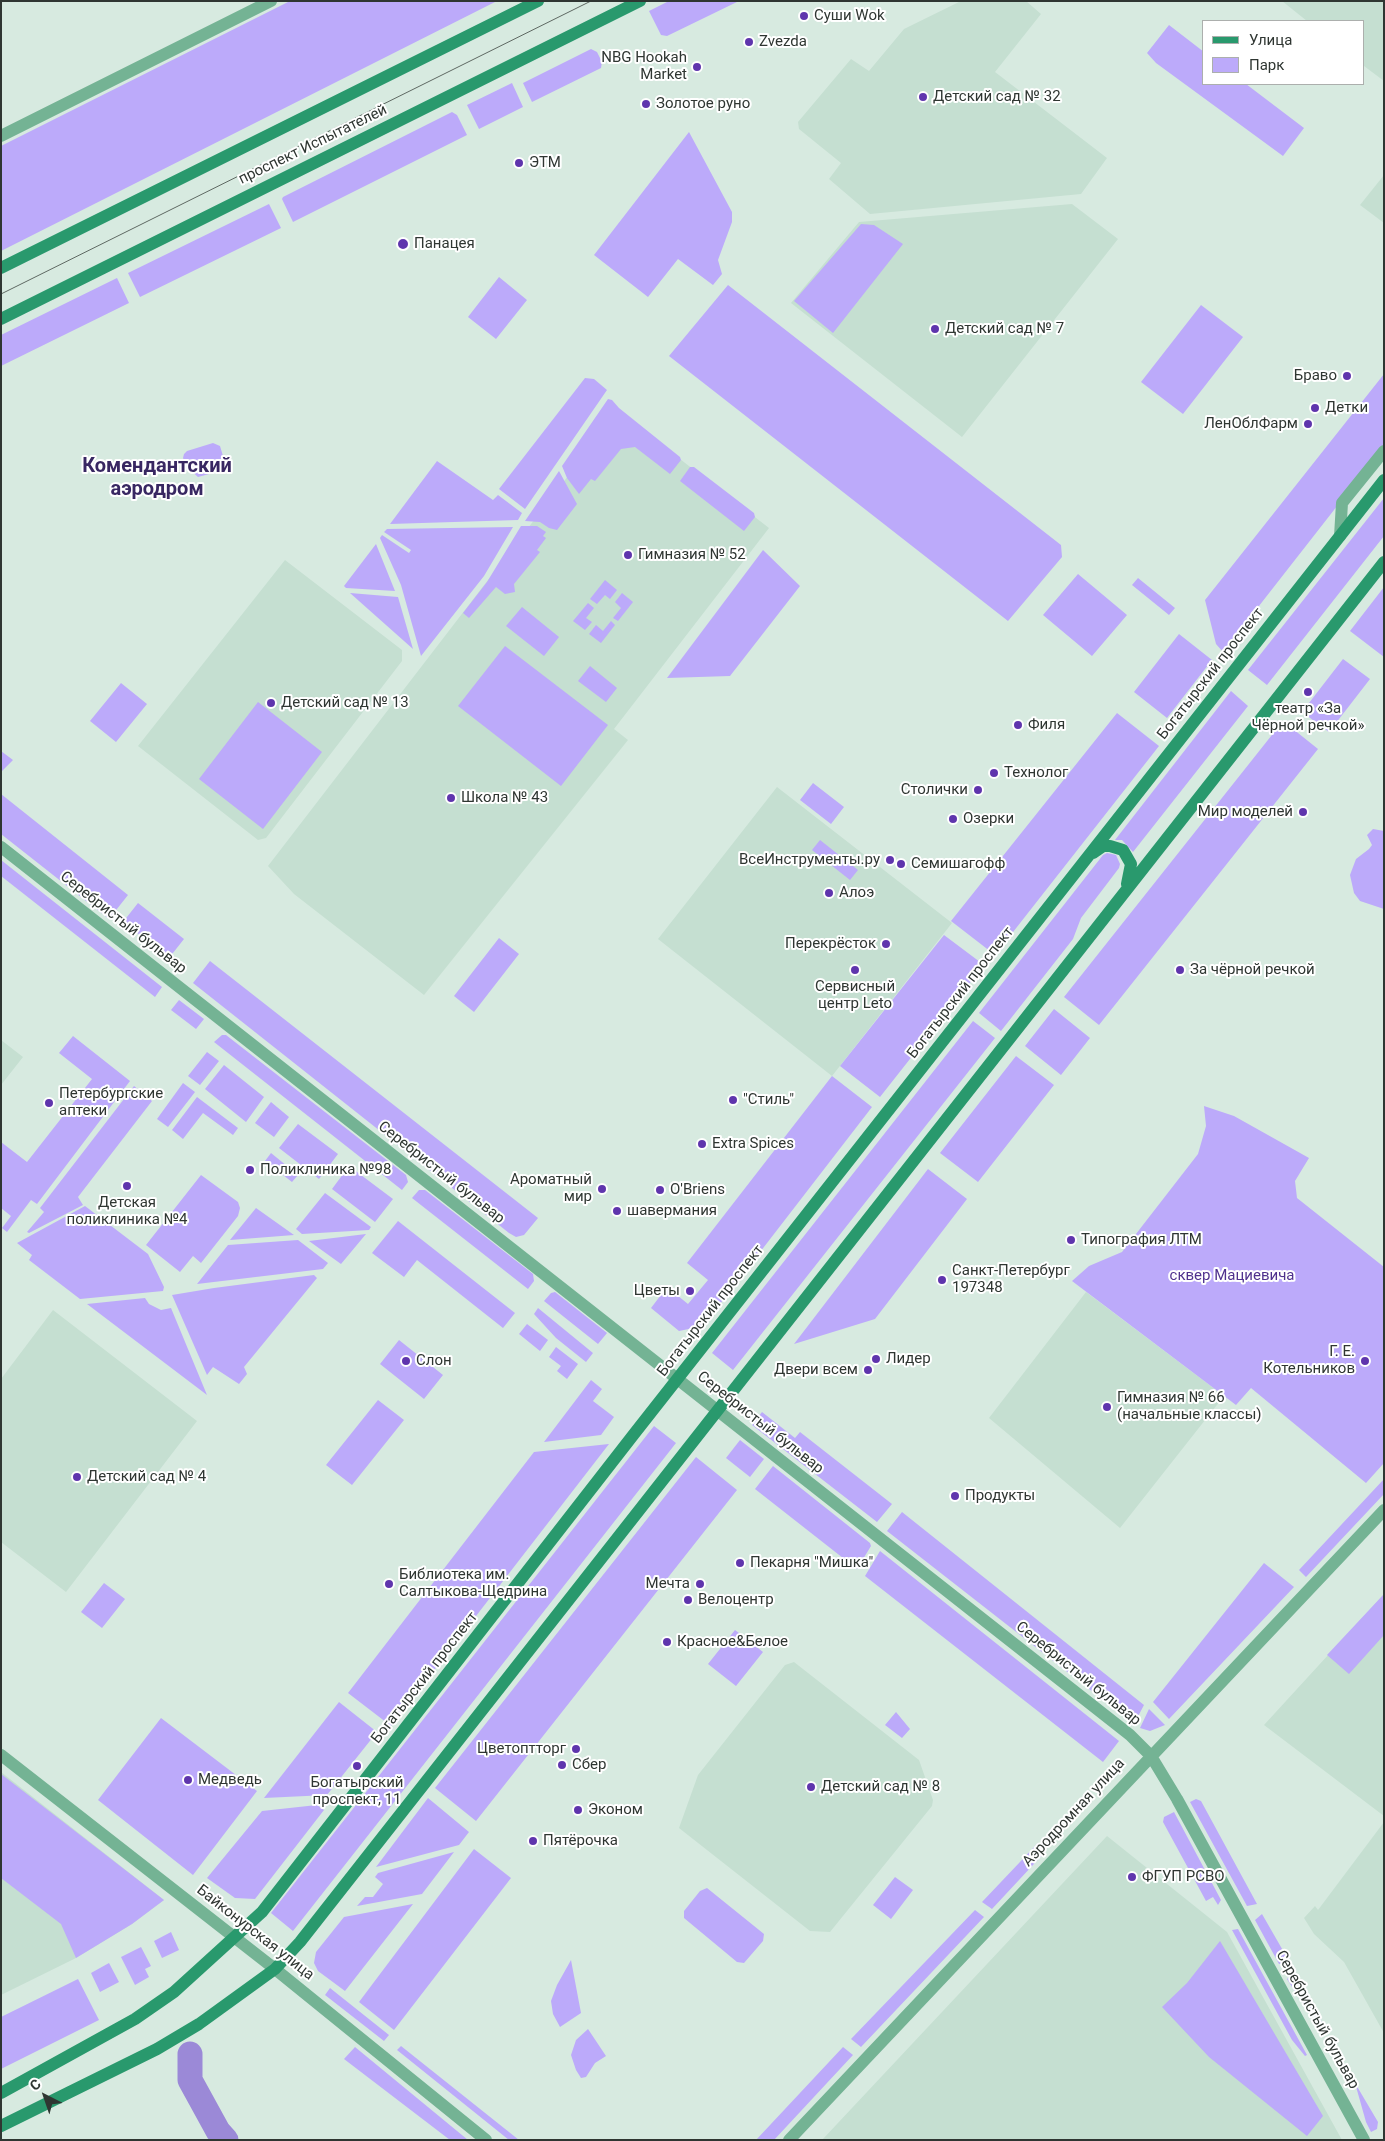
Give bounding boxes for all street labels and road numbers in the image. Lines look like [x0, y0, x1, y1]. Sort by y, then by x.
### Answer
street label: проспект Испытателей [236, 101, 390, 189]
street label: Богатырский проспект [1154, 605, 1268, 743]
street label: Серебристый бульвар [56, 868, 190, 978]
street label: Богатырский проспект [904, 924, 1018, 1062]
street label: Серебристый бульвар [374, 1118, 508, 1228]
street label: Богатырский проспект [654, 1242, 768, 1380]
street label: Серебристый бульвар [693, 1368, 827, 1478]
street label: Богатырский проспект [368, 1609, 482, 1747]
street label: Серебристый бульвар [1012, 1618, 1144, 1730]
street label: Аэродромная улица [1019, 1755, 1129, 1871]
street label: Байконурская улица [193, 1882, 317, 1984]
street label: Серебристый бульвар [1271, 1948, 1363, 2092]

